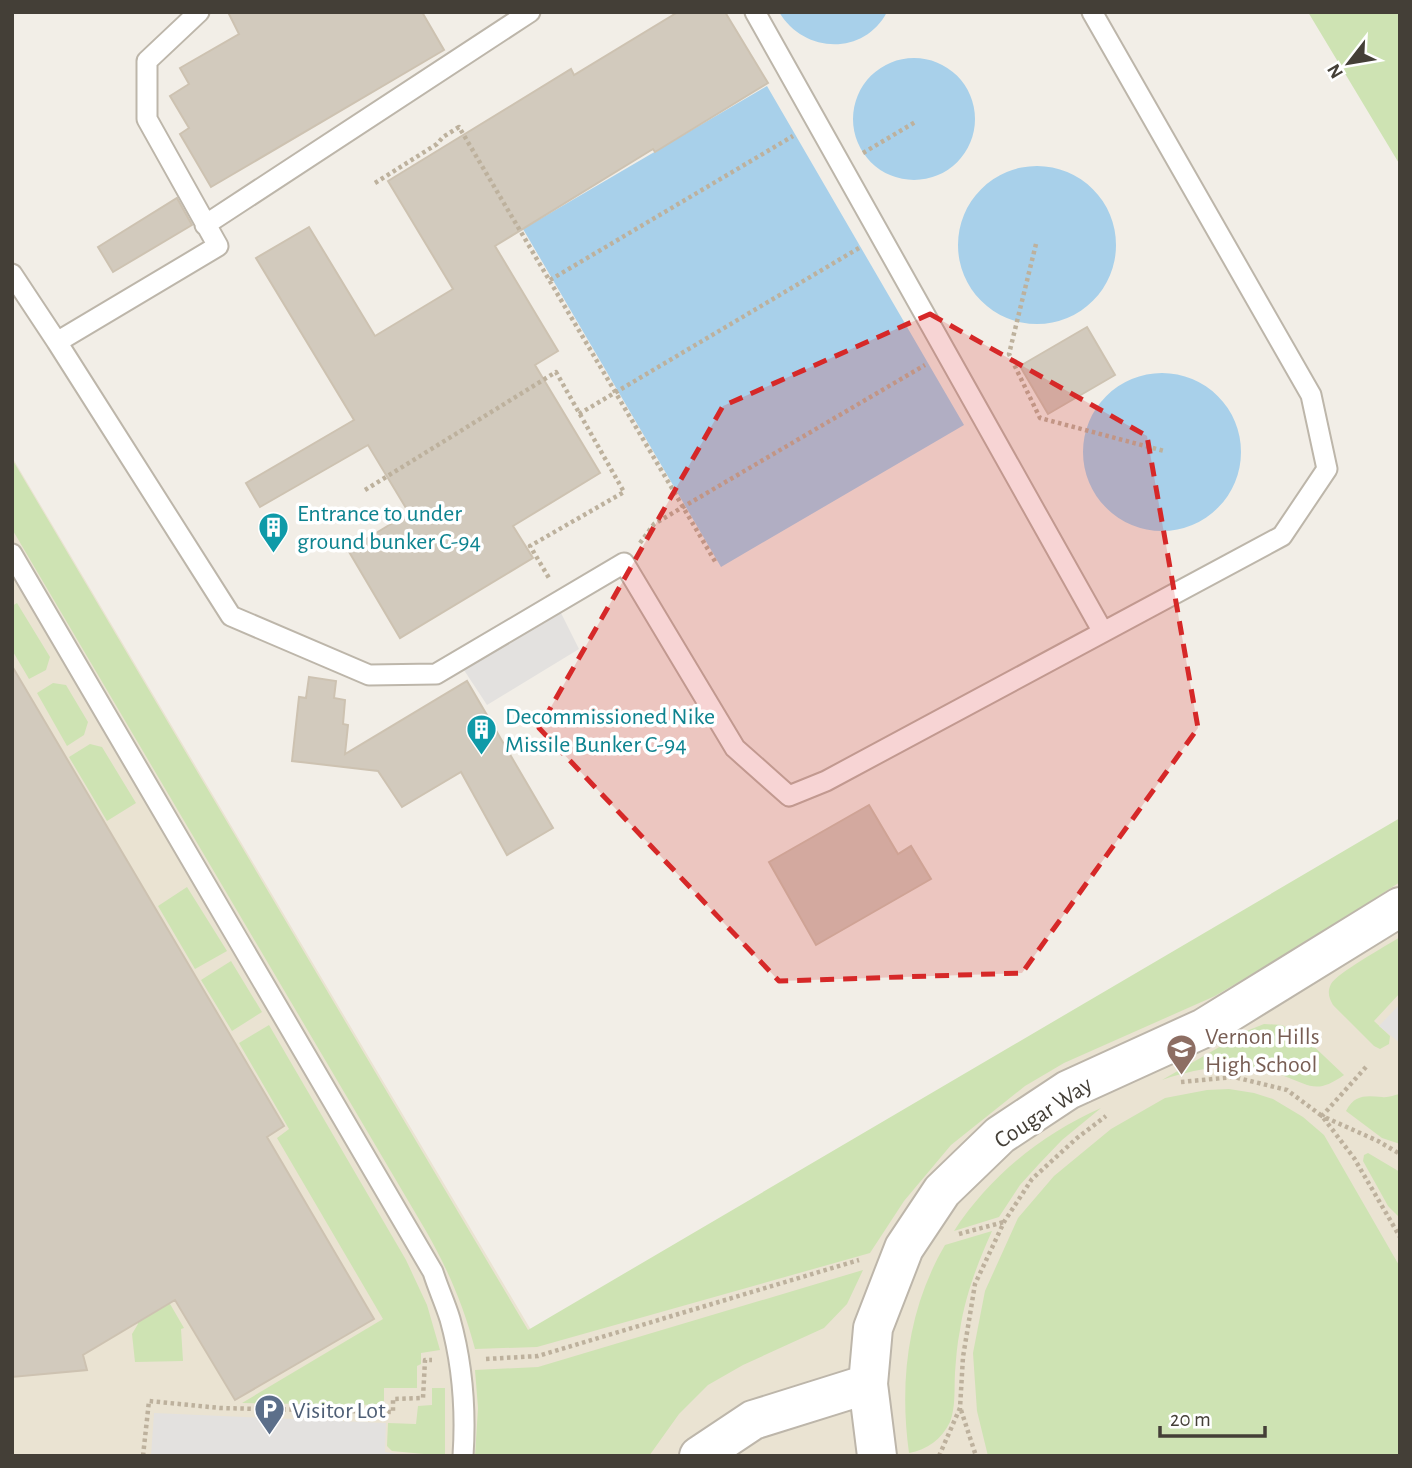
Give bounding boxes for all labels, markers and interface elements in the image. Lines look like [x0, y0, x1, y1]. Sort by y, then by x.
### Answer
north arrow [1314, 28, 1384, 98]
text: N [1324, 60, 1347, 82]
place label: Entrance to under ground bunker C-94 [297, 502, 481, 554]
building icon: Entrance to under ground bunker C-94 [257, 510, 291, 554]
place label: Decommissioned Nike Missile Bunker C-94 [505, 705, 715, 757]
building icon: Decommissioned Nike Missile Bunker C-94 [465, 713, 499, 757]
place label: Vernon Hills High School [1205, 1025, 1320, 1077]
school or university icon: Vernon Hills High School [1165, 1033, 1199, 1077]
street label: Cougar Way [990, 1073, 1097, 1153]
parking icon: Visitor Lot [252, 1393, 286, 1437]
scale bar [1160, 1394, 1265, 1438]
place label: Visitor Lot [292, 1399, 386, 1423]
text: 20 m [1170, 1409, 1211, 1430]

